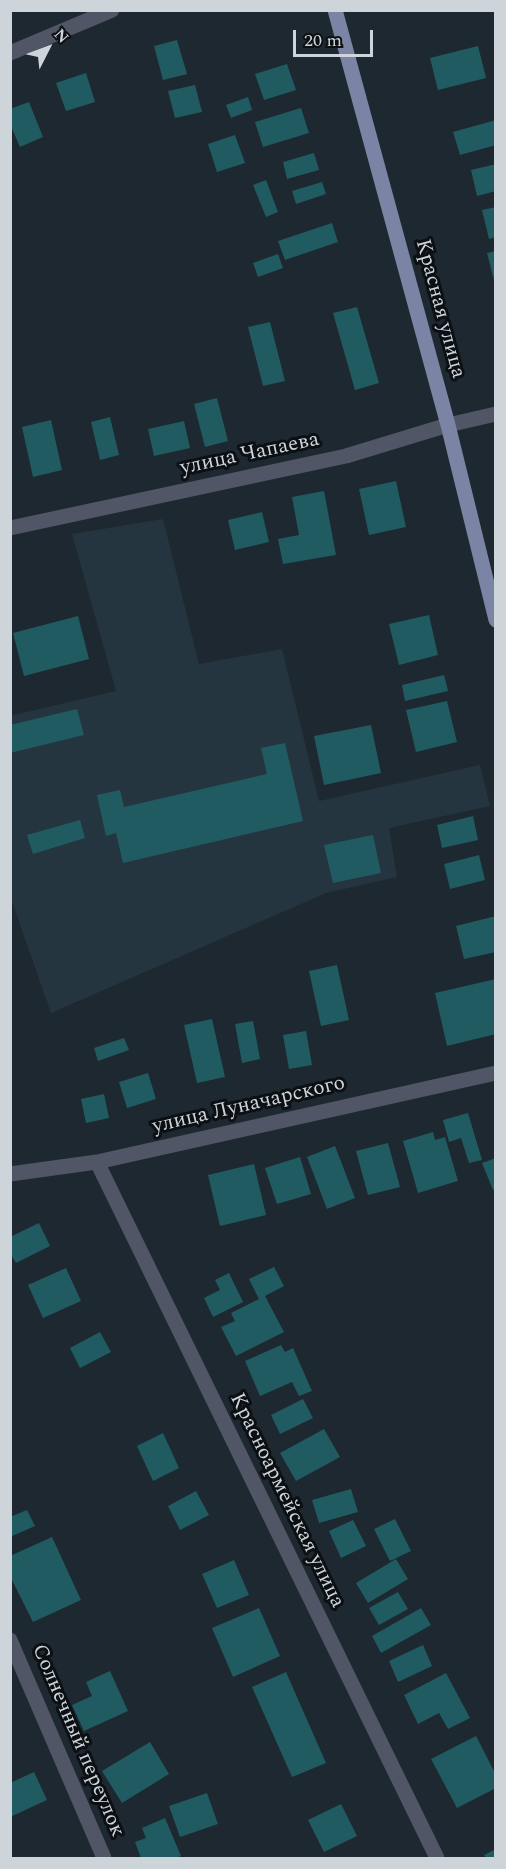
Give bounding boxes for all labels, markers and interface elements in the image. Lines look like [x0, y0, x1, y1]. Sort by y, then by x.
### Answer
north arrow [18, 18, 78, 78]
scale bar [296, 18, 376, 56]
text: N [48, 23, 75, 49]
text: 20 m [304, 27, 342, 54]
street label: Красная улица [408, 237, 470, 381]
street label: улица Чапаева [178, 428, 322, 482]
street label: улица Луначарского [150, 1072, 348, 1140]
street label: Красноармейская улица [223, 1389, 349, 1613]
street label: Солнечный переулок [25, 1641, 129, 1841]

